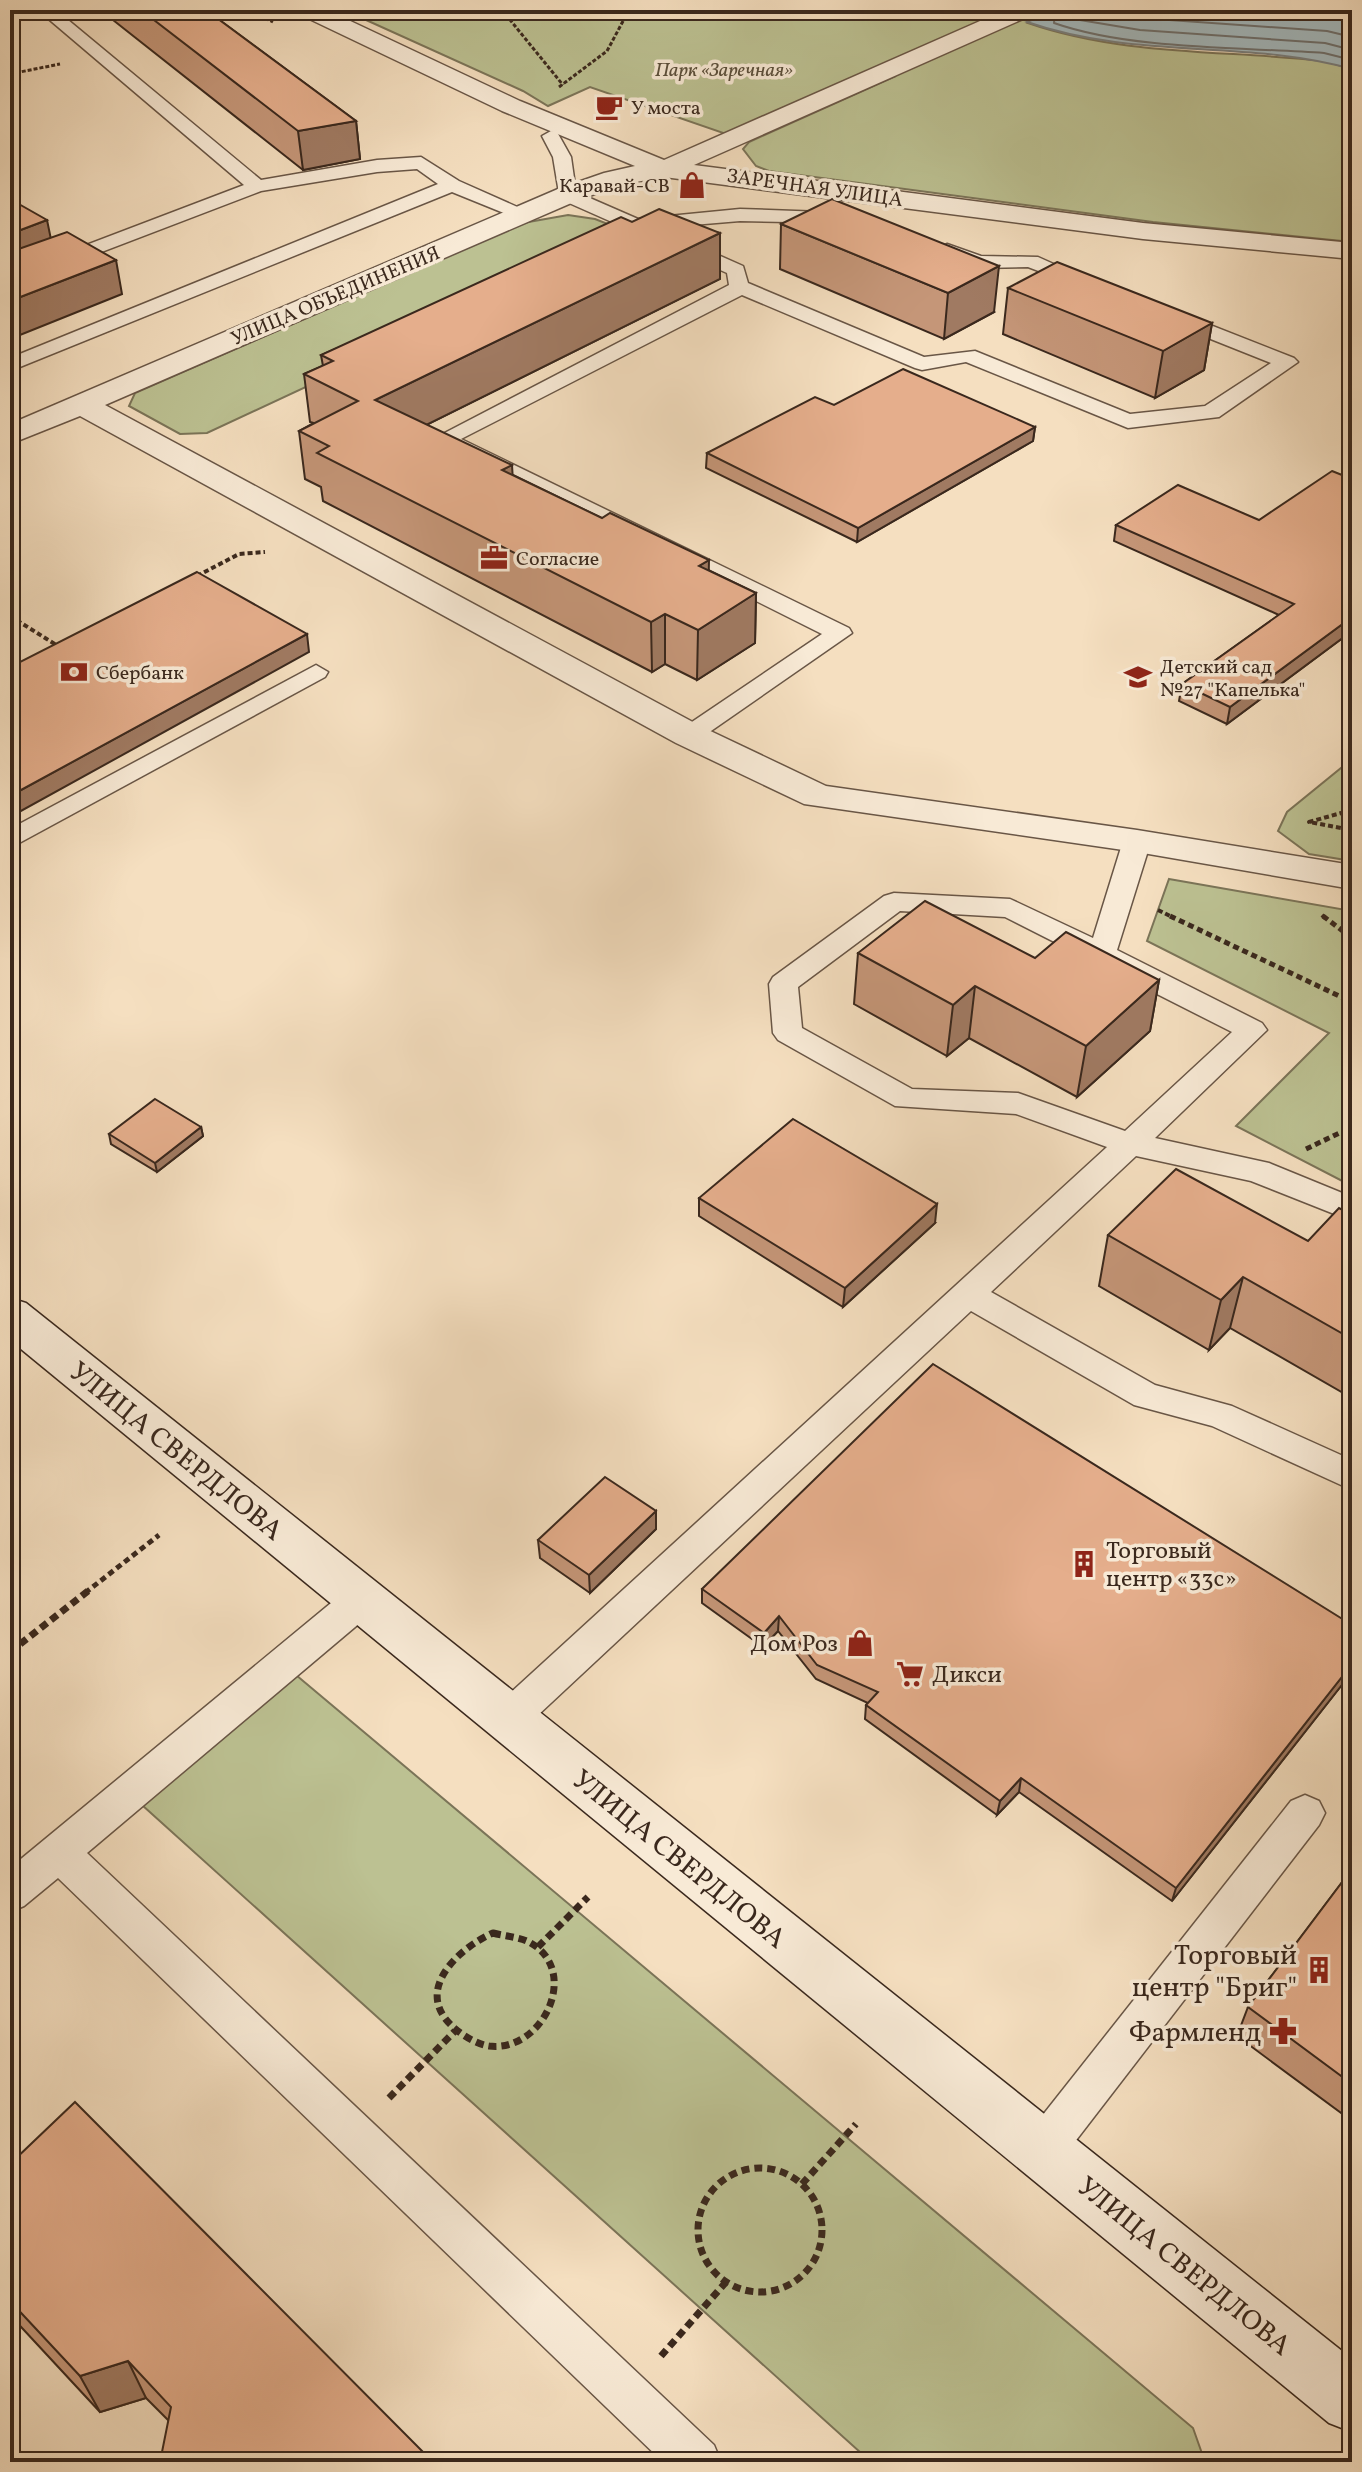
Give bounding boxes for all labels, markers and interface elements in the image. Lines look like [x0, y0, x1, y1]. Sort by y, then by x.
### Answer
park label: Парк «Заречная» [655, 57, 793, 85]
cafe icon: У моста [594, 92, 624, 122]
place label: У моста [631, 95, 701, 123]
street label: ЗАРЕЧНАЯ УЛИЦА [725, 163, 905, 215]
shop icon: Каравай-СВ [677, 170, 707, 200]
place label: Каравай-СВ [559, 173, 670, 201]
street label: УЛИЦА ОБЪЕДИНЕНИЯ [227, 240, 445, 354]
office icon: Согласие [479, 543, 509, 573]
place label: Согласие [516, 546, 599, 574]
place label: Детский сад №27 "Капелька" [1160, 654, 1305, 705]
bank icon: Сбербанк [59, 657, 89, 687]
place label: Сбербанк [96, 660, 184, 688]
school or university icon: Детский сад №27 "Капелька" [1123, 662, 1153, 692]
street label: УЛИЦА СВЕРДЛОВА [60, 1353, 291, 1551]
place label: Торговый центр «33с» [1106, 1535, 1237, 1597]
building icon: Торговый центр «33с» [1069, 1549, 1099, 1579]
place label: Дом Роз [750, 1628, 838, 1662]
shop icon: Дом Роз [845, 1628, 875, 1658]
supermarket icon: Дикси [895, 1659, 925, 1689]
place label: Дикси [932, 1659, 1002, 1693]
street label: УЛИЦА СВЕРДЛОВА [563, 1761, 794, 1959]
place label: Торговый центр "Бриг" [1132, 1937, 1297, 2008]
building icon: Торговый центр "Бриг" [1304, 1955, 1334, 1985]
place label: Фармленд [1129, 2014, 1261, 2053]
pharmacy icon: Фармленд [1268, 2016, 1298, 2046]
street label: УЛИЦА СВЕРДЛОВА [1068, 2168, 1299, 2366]

